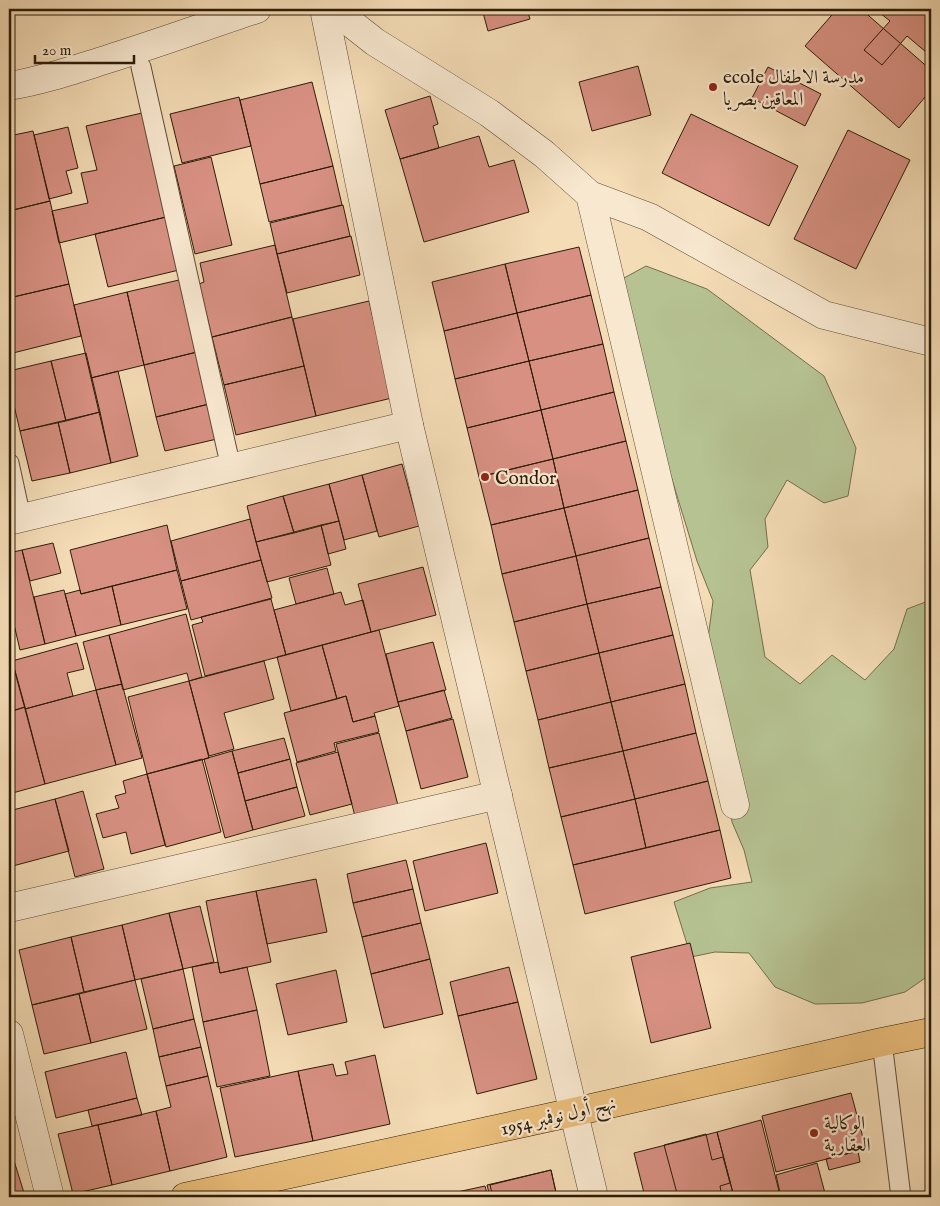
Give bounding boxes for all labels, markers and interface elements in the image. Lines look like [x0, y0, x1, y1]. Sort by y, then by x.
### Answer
scale bar [35, 32, 134, 64]
text: 20 m [42, 41, 72, 60]
place label: ecole مدرسة الاطفال المعاقين بصريا [723, 66, 864, 112]
marker: ecole مدرسة الاطفال المعاقين بصريا [707, 81, 719, 93]
place label: Condor [495, 467, 556, 491]
marker: Condor [479, 471, 491, 483]
street label: نهج أول نوفمبر 1954 [498, 1090, 619, 1146]
place label: الوكالية العقارية [824, 1112, 871, 1158]
marker: الوكالية العقارية [808, 1127, 820, 1139]

